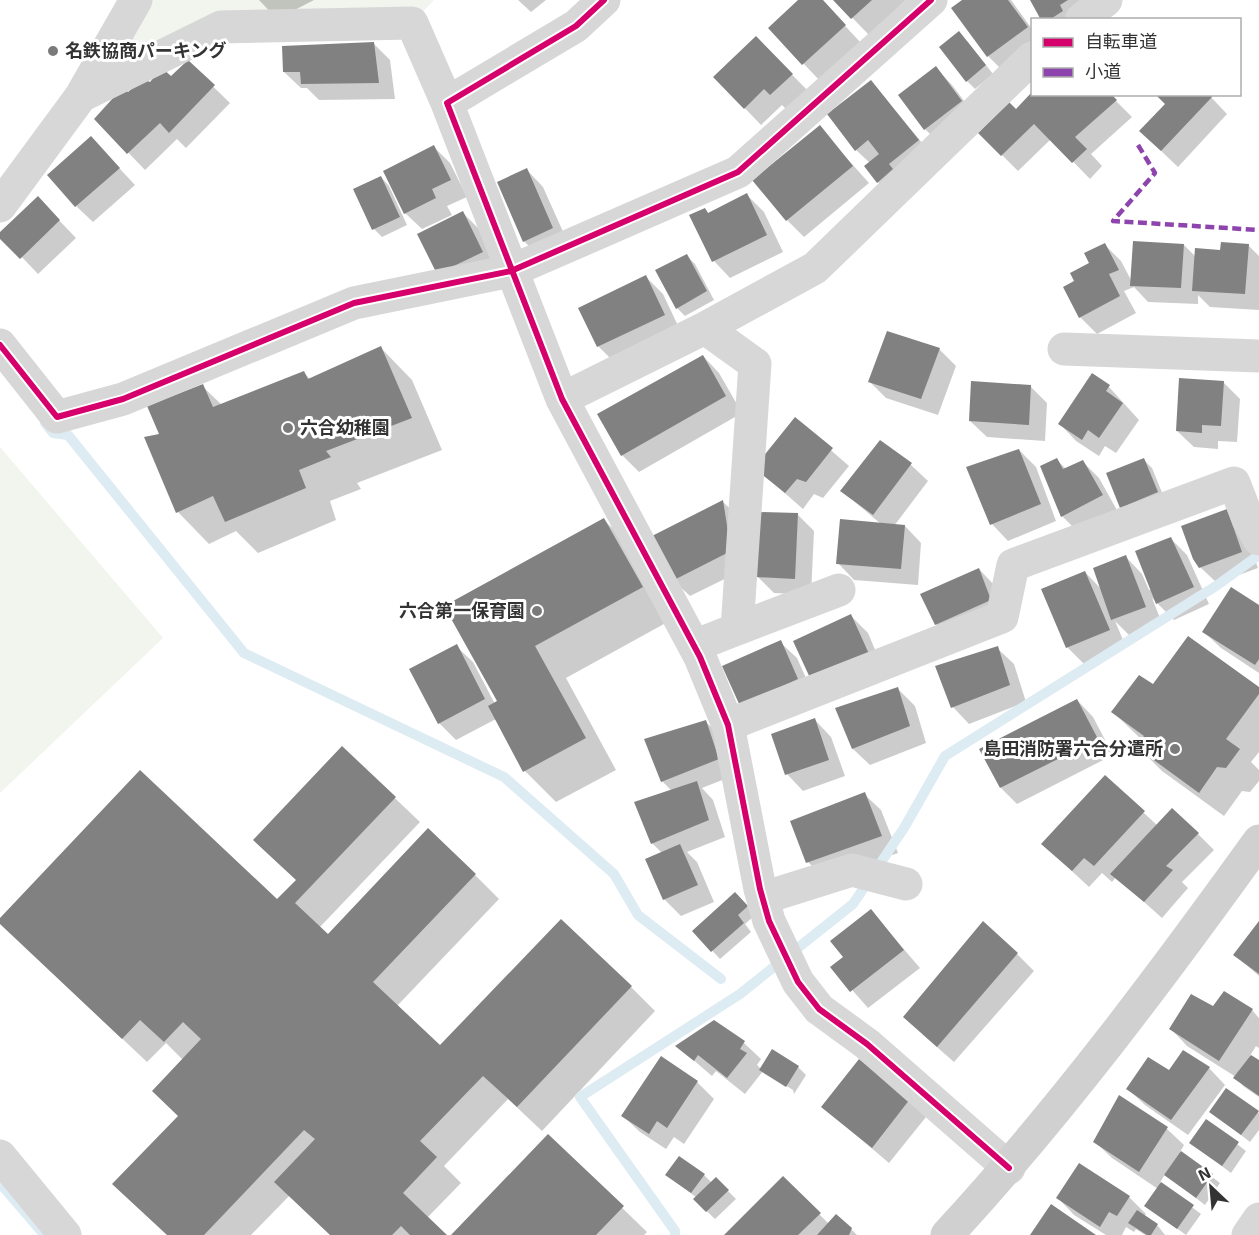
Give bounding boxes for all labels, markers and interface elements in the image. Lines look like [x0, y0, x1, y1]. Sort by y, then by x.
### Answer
legend [1031, 18, 1241, 96]
text: 自転車道 [1085, 30, 1157, 52]
place label: 名鉄協商パーキング [65, 39, 226, 61]
marker: 名鉄協商パーキング [46, 44, 60, 58]
text: 小道 [1085, 60, 1121, 82]
place label: 六合幼稚園 [300, 416, 390, 438]
marker: 六合幼稚園 [281, 421, 295, 435]
place label: 六合第一保育園 [399, 599, 525, 621]
marker: 六合第一保育園 [530, 604, 544, 618]
place label: 島田消防署六合分遣所 [983, 737, 1163, 759]
marker: 島田消防署六合分遣所 [1168, 742, 1182, 756]
north arrow [1181, 1157, 1241, 1217]
text: N [1195, 1162, 1214, 1184]

